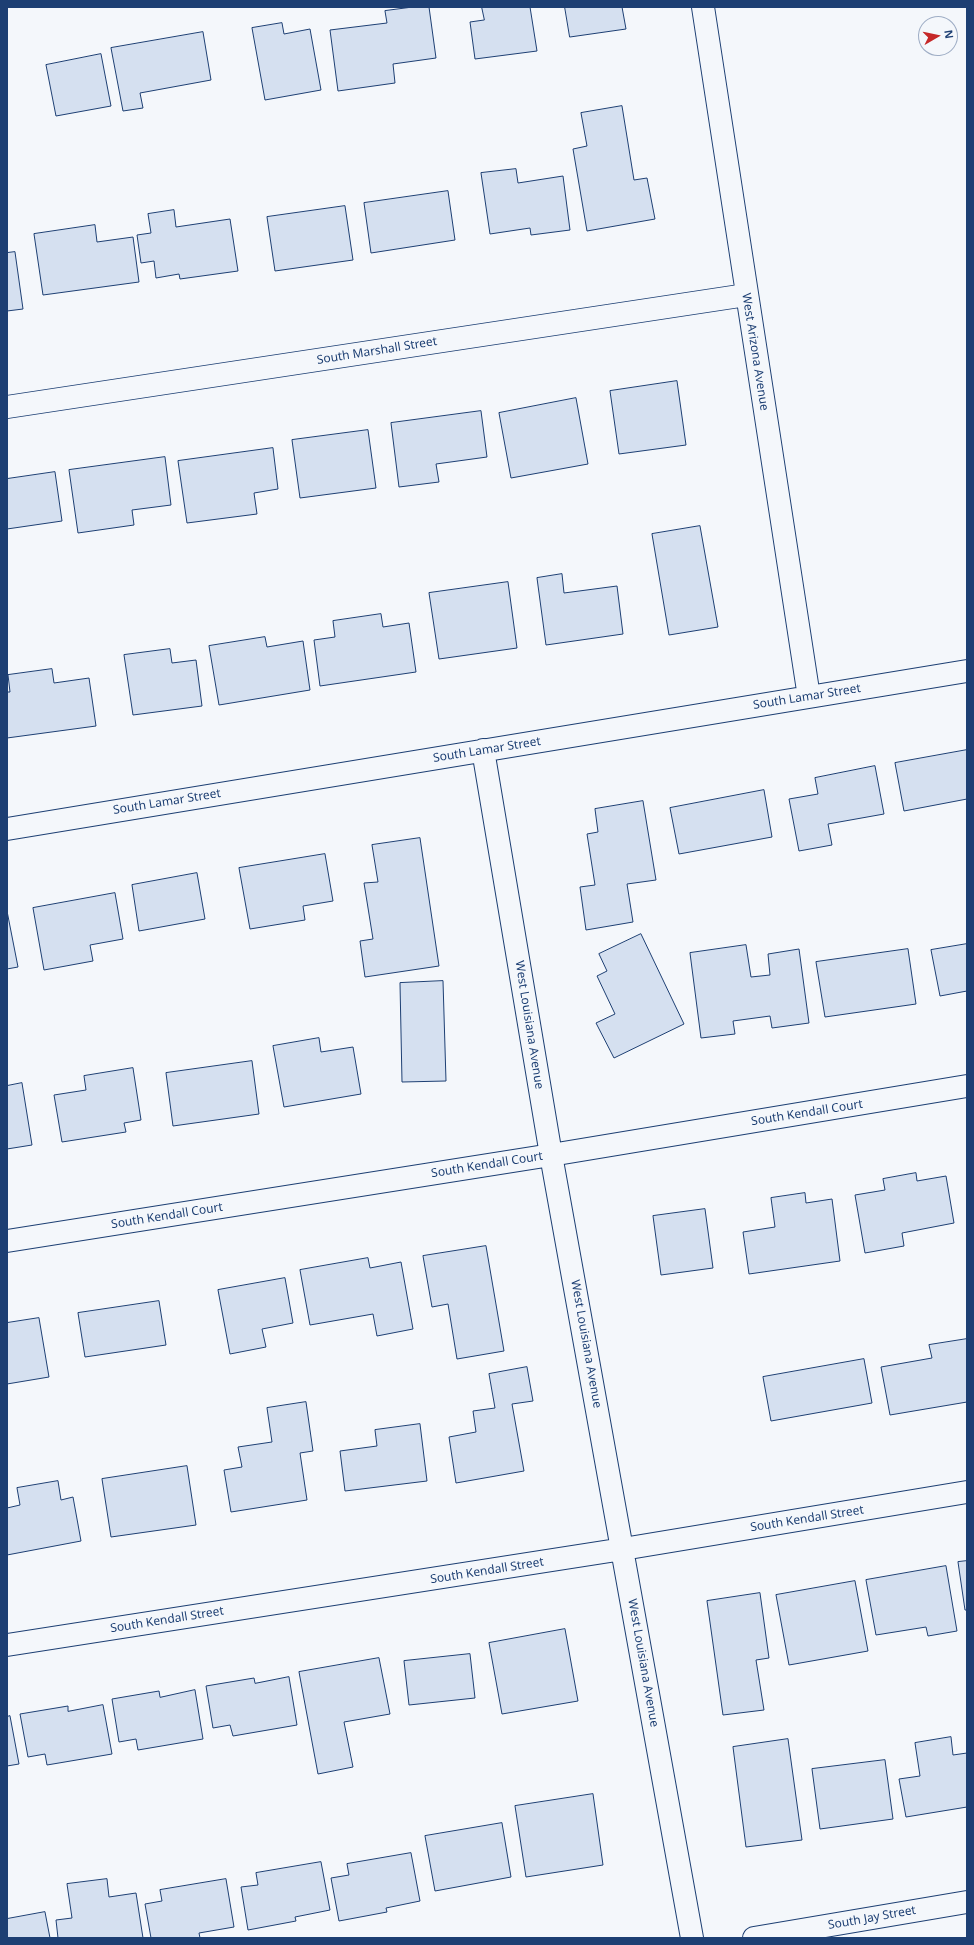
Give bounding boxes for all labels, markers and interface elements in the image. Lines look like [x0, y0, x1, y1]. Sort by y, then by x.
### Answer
north arrow [918, 16, 958, 56]
text: N [941, 29, 957, 40]
street label: West Arizona Avenue [739, 292, 771, 412]
street label: South Marshall Street [316, 334, 438, 368]
street label: South Lamar Street [752, 681, 862, 713]
street label: South Lamar Street [432, 734, 542, 766]
street label: South Lamar Street [112, 786, 222, 818]
street label: West Louisiana Avenue [512, 960, 546, 1090]
street label: South Kendall Court [750, 1097, 864, 1129]
street label: South Kendall Court [430, 1149, 544, 1181]
street label: South Kendall Court [110, 1200, 224, 1232]
street label: West Louisiana Avenue [568, 1279, 604, 1409]
street label: South Kendall Street [749, 1503, 865, 1535]
street label: South Kendall Street [429, 1555, 545, 1587]
street label: West Louisiana Avenue [625, 1598, 661, 1728]
street label: South Kendall Street [109, 1604, 225, 1636]
street label: South Jay Street [827, 1903, 917, 1933]

